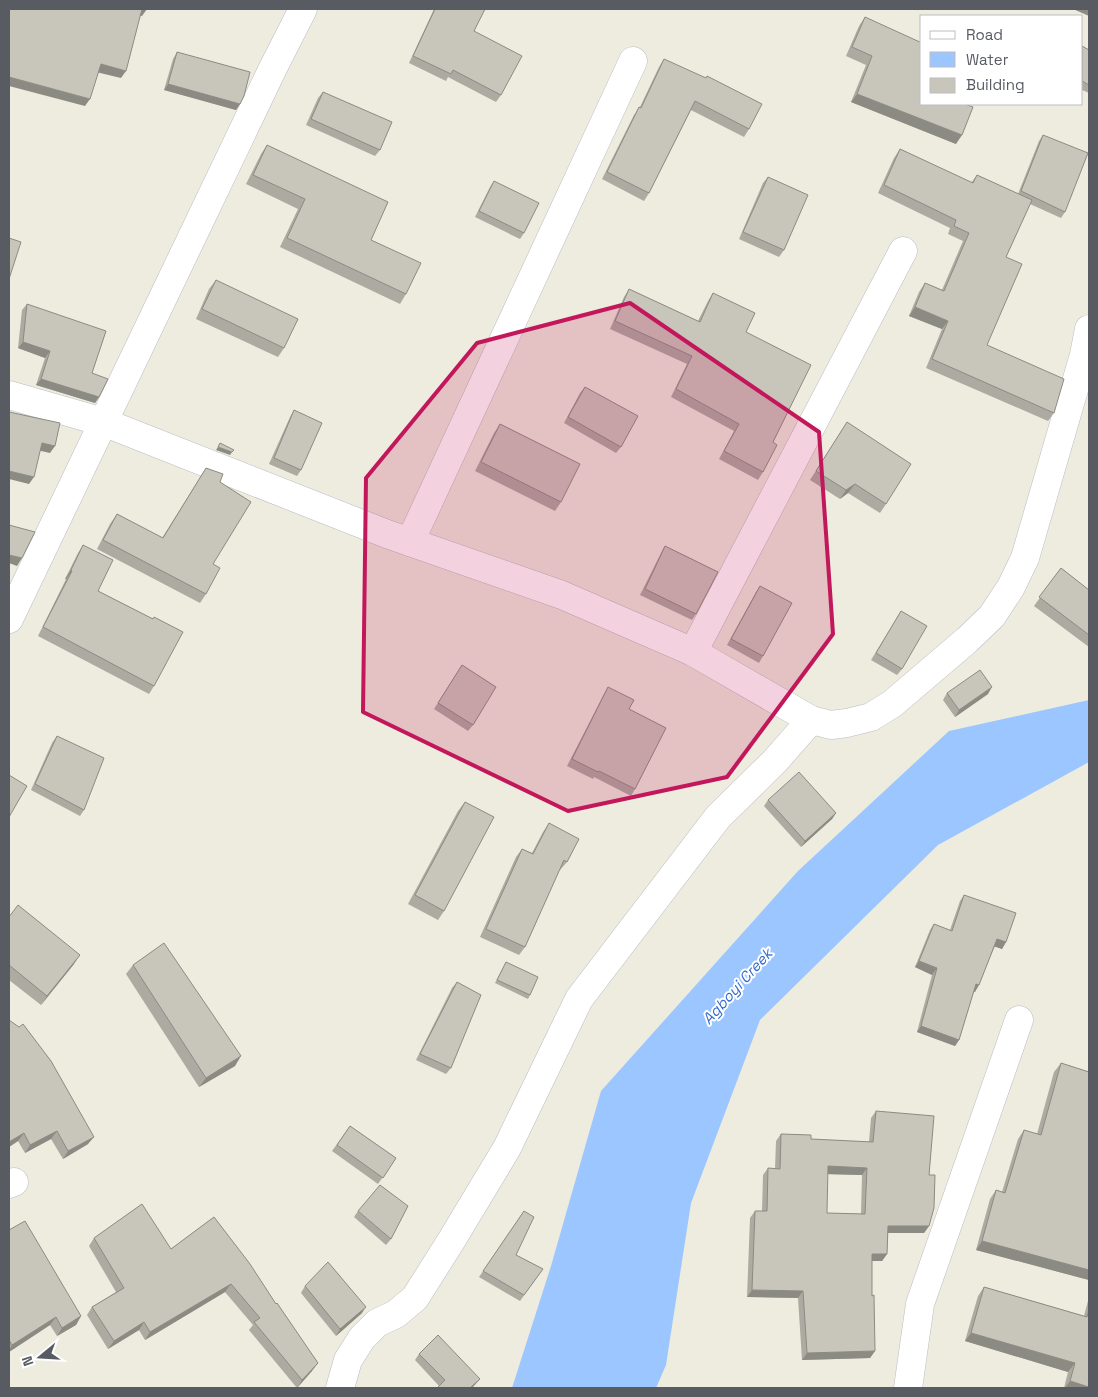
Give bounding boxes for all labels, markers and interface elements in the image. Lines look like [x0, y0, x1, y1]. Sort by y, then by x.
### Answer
legend [920, 15, 1083, 105]
text: Road [966, 25, 1003, 44]
text: Water [966, 50, 1009, 69]
text: Building [966, 75, 1025, 94]
water label: Agboyi Creek [698, 943, 777, 1028]
north arrow [15, 1332, 65, 1382]
text: N [18, 1354, 38, 1368]

